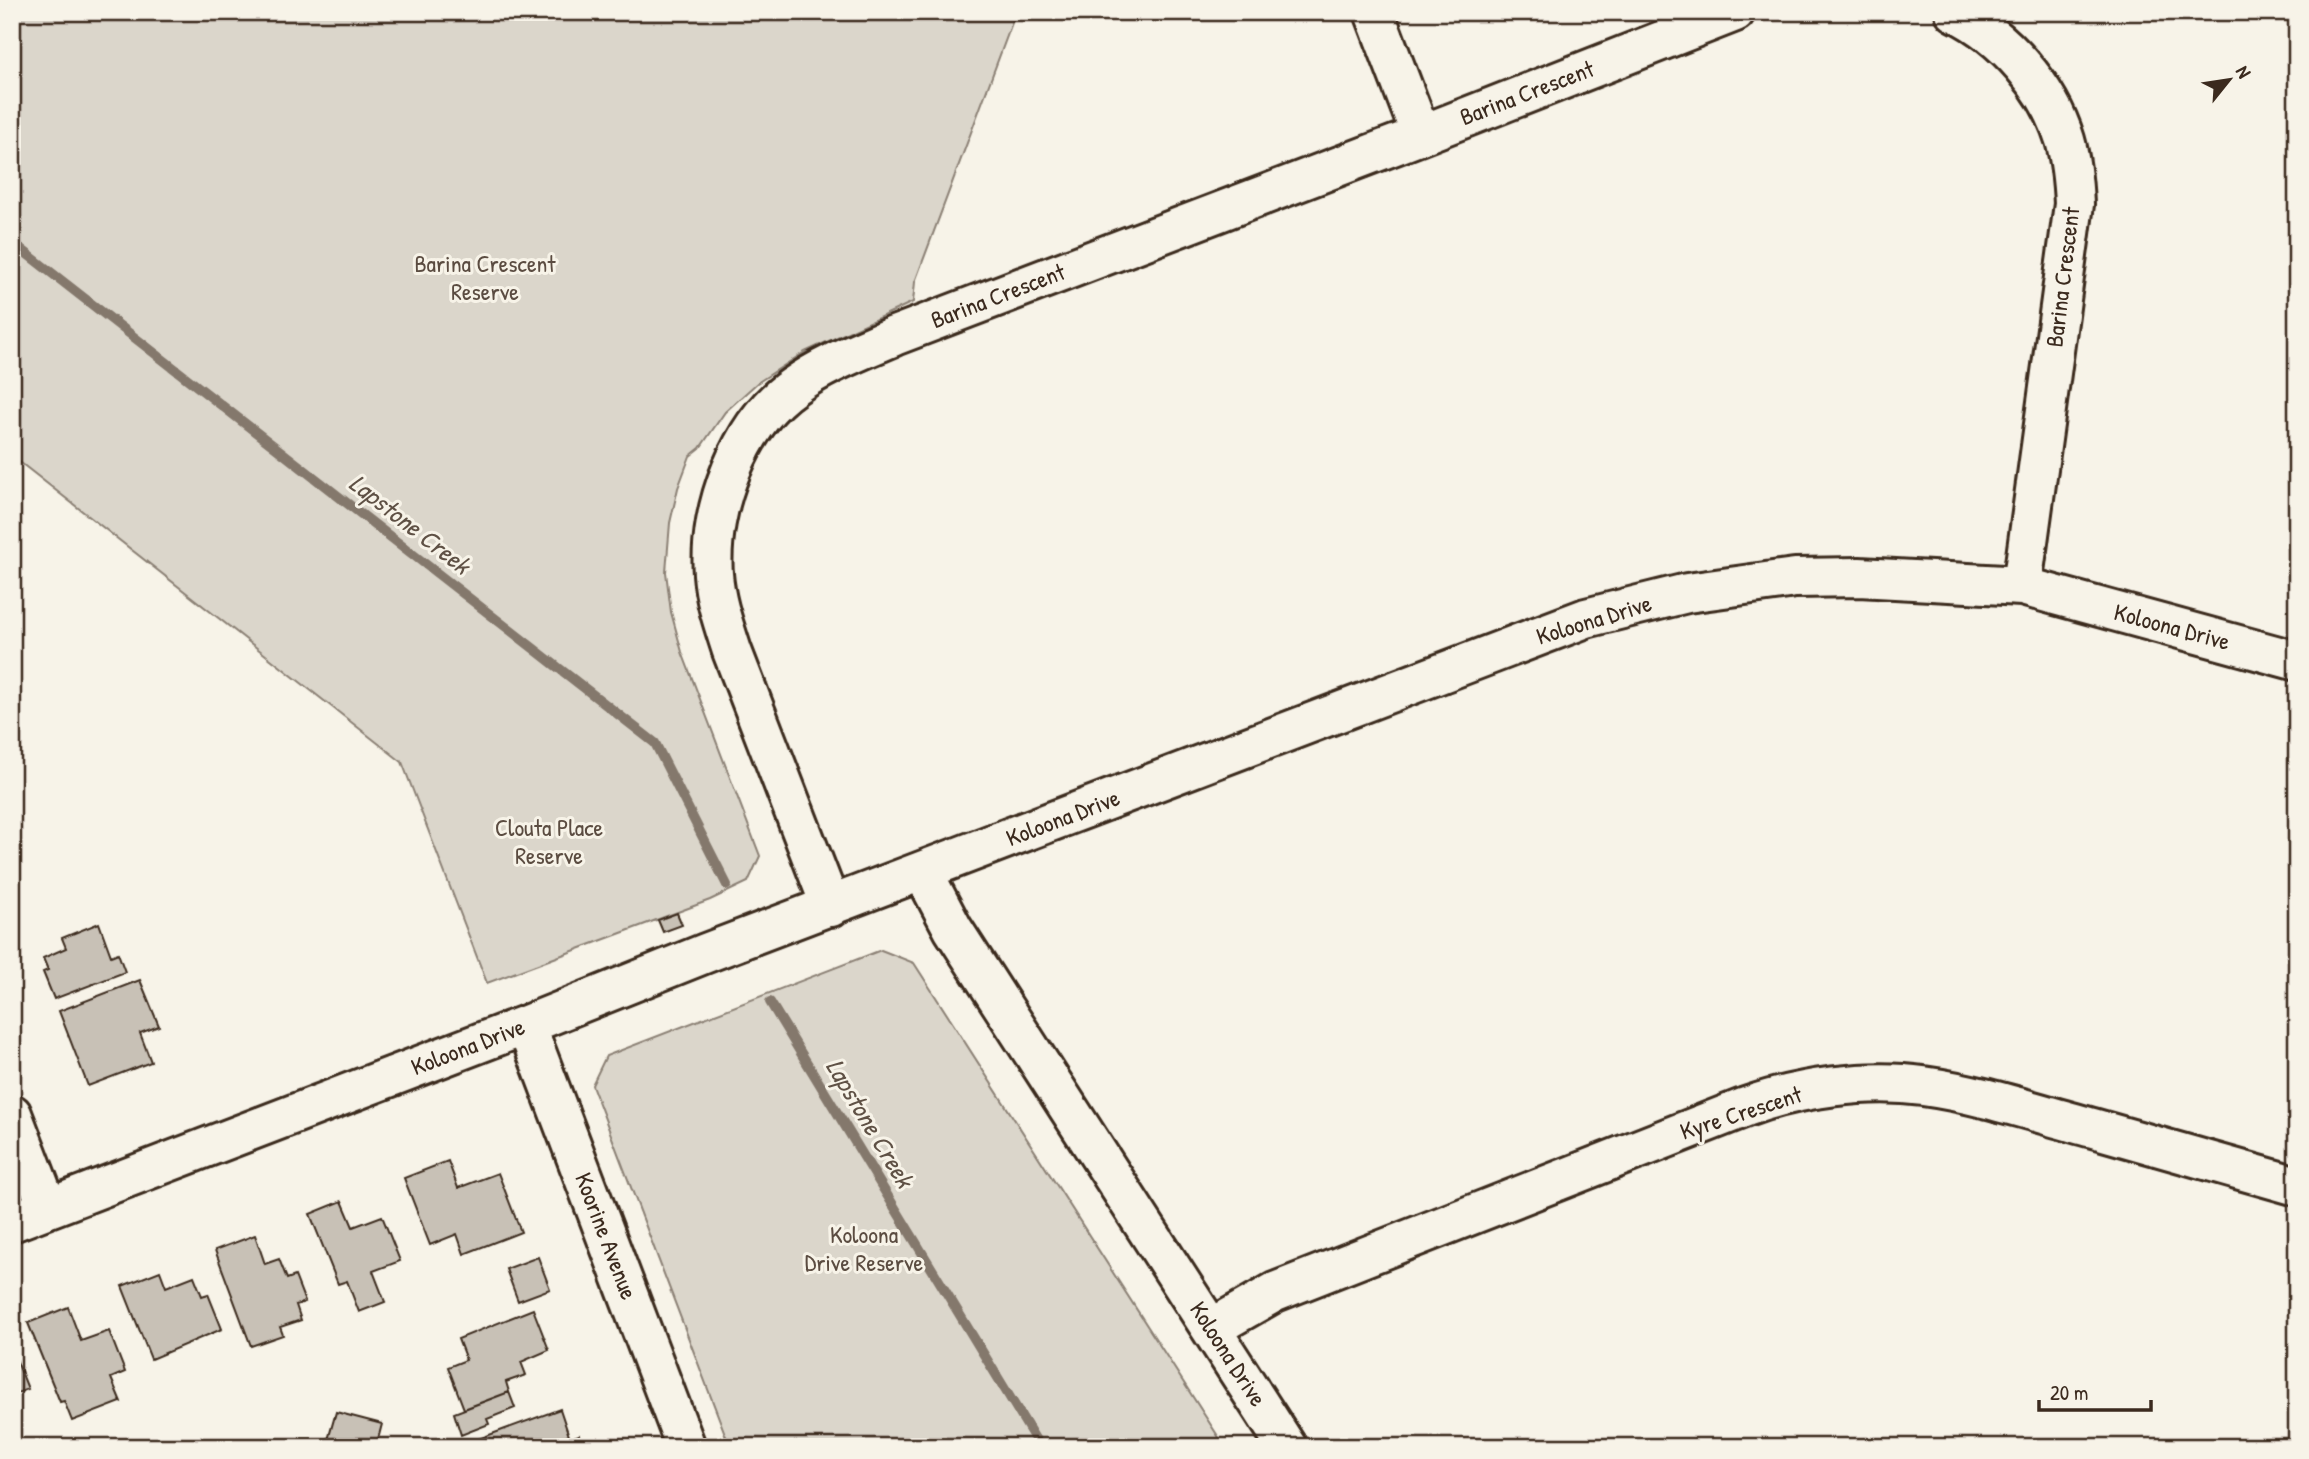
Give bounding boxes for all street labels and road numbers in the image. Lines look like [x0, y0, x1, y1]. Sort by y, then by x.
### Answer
street label: Barina Crescent [1455, 52, 1599, 132]
street label: Barina Crescent [2038, 204, 2087, 349]
street label: Barina Crescent [926, 255, 1070, 335]
street label: Koloona Drive [1532, 586, 1656, 652]
street label: Koloona Drive [2111, 595, 2234, 657]
street label: Koloona Drive [1001, 781, 1124, 853]
street label: Koloona Drive [406, 1010, 529, 1082]
street label: Kyre Crescent [1676, 1077, 1806, 1147]
street label: Koorine Avenue [568, 1168, 646, 1304]
street label: Koloona Drive [1183, 1295, 1275, 1412]

